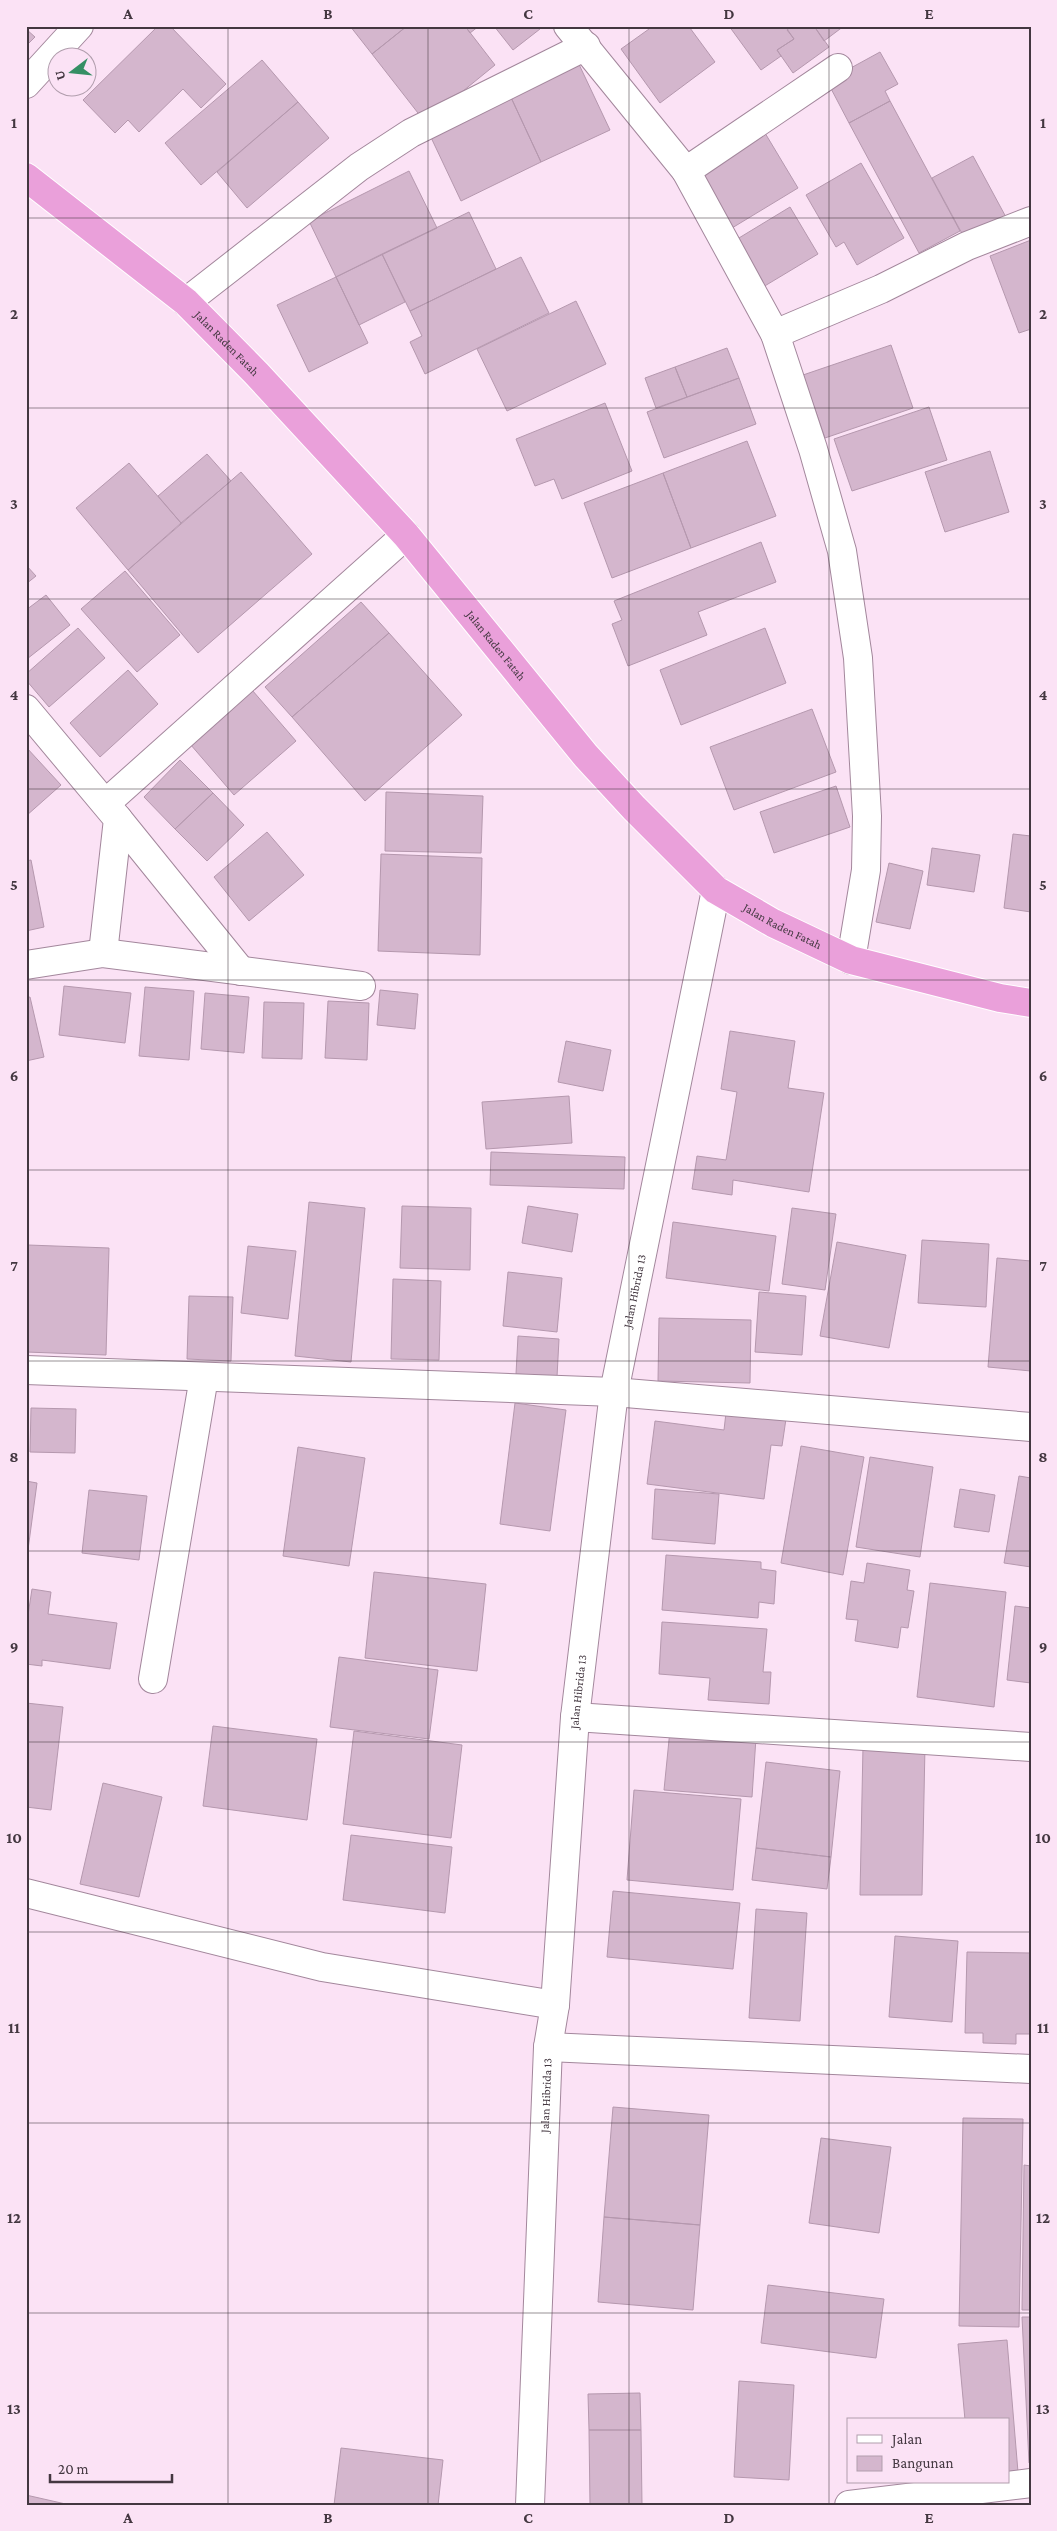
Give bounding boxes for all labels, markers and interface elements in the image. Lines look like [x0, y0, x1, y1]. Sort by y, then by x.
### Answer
text: A [122, 5, 133, 22]
text: B [323, 5, 333, 22]
text: C [523, 5, 533, 22]
text: D [723, 5, 735, 22]
text: E [924, 5, 934, 22]
north arrow [48, 48, 98, 98]
text: U [50, 68, 69, 82]
text: 1 [11, 114, 17, 131]
text: 1 [1040, 114, 1046, 131]
text: 2 [10, 305, 18, 322]
text: 2 [1039, 305, 1047, 322]
street label: Jalan Raden Fatah [191, 307, 262, 379]
text: 3 [10, 495, 18, 512]
text: 3 [1039, 495, 1047, 512]
street label: Jalan Raden Fatah [463, 607, 529, 684]
text: 4 [10, 686, 19, 703]
text: 4 [1039, 686, 1048, 703]
text: 5 [10, 876, 18, 893]
text: 5 [1039, 876, 1047, 893]
street label: Jalan Raden Fatah [740, 900, 824, 952]
text: 6 [10, 1067, 18, 1084]
text: 6 [1039, 1067, 1047, 1084]
street label: Jalan Hibrida 13 [620, 1253, 649, 1330]
text: 7 [10, 1257, 18, 1274]
text: 7 [1039, 1257, 1047, 1274]
text: 8 [9, 1448, 19, 1465]
text: 8 [1038, 1448, 1048, 1465]
text: 9 [10, 1638, 18, 1655]
text: 9 [1039, 1638, 1047, 1655]
street label: Jalan Hibrida 13 [567, 1653, 589, 1731]
text: 10 [6, 1829, 22, 1846]
text: 10 [1035, 1829, 1051, 1846]
text: 11 [8, 2019, 20, 2036]
text: 11 [1037, 2019, 1049, 2036]
street label: Jalan Hibrida 13 [538, 2057, 555, 2134]
text: 12 [7, 2209, 21, 2226]
text: 12 [1036, 2209, 1050, 2226]
text: 13 [7, 2400, 21, 2417]
text: 13 [1036, 2400, 1050, 2417]
legend [847, 2418, 1010, 2484]
text: Jalan [890, 2431, 922, 2448]
scale bar [50, 2451, 172, 2483]
text: Bangunan [892, 2455, 953, 2472]
text: 20 m [58, 2461, 89, 2477]
text: A [122, 2509, 133, 2526]
text: B [323, 2509, 333, 2526]
text: C [523, 2509, 533, 2526]
text: D [723, 2509, 735, 2526]
text: E [924, 2509, 934, 2526]

